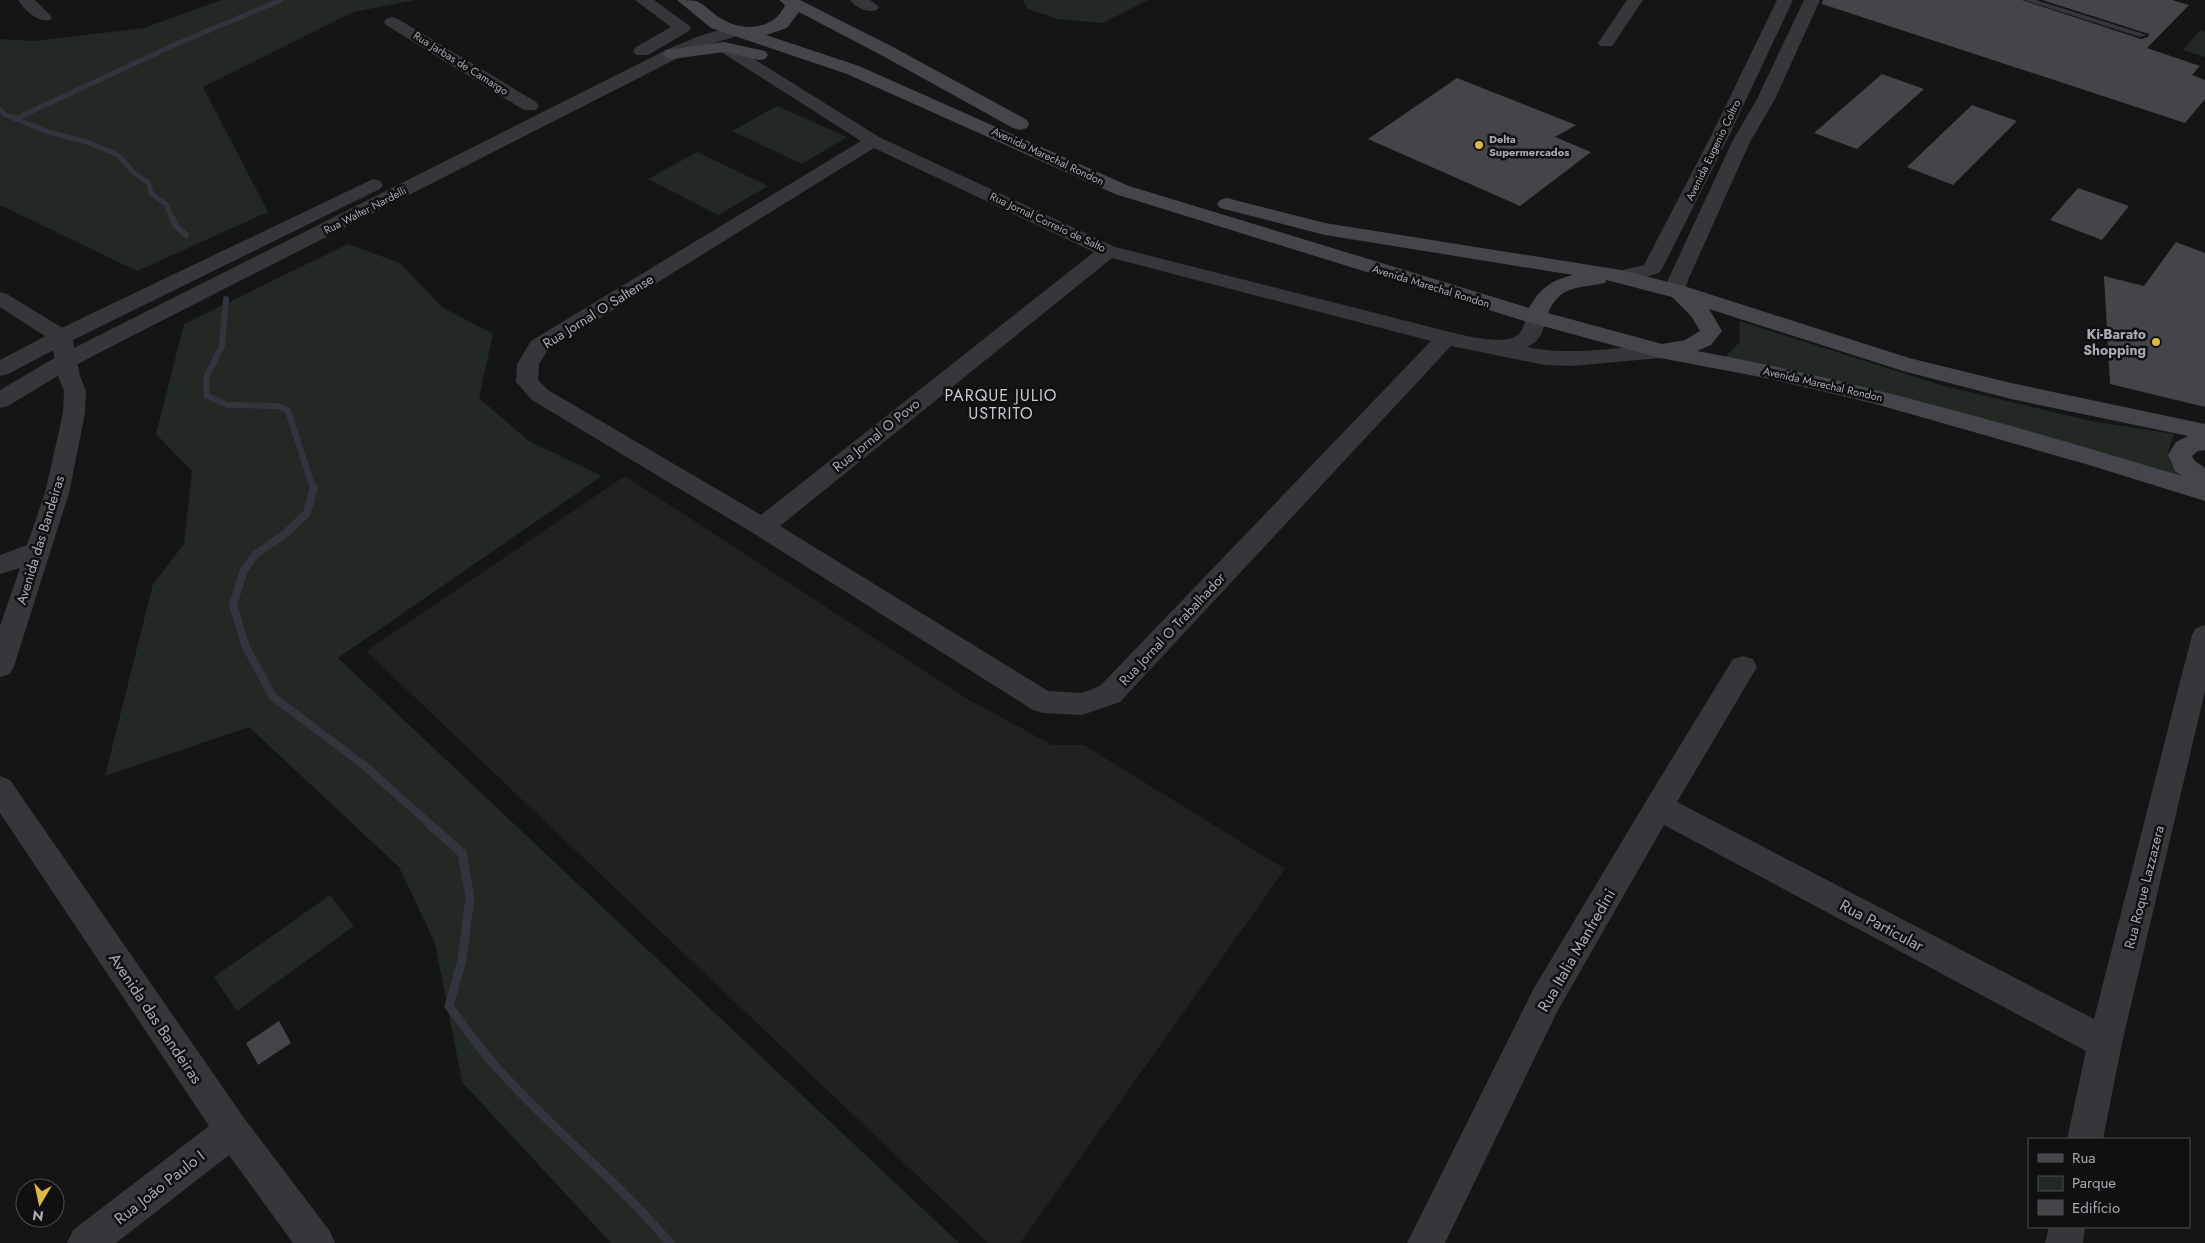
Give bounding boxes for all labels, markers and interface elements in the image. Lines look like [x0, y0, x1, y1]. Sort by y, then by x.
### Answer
street label: Rua Jarbas de Camargo [410, 27, 512, 99]
street label: Avenida Eugenio Coltro [1682, 97, 1744, 203]
street label: Avenida Marechal Rondon [989, 123, 1107, 189]
place label: Delta Supermercados [1489, 131, 1569, 160]
marker: Delta Supermercados [1473, 139, 1485, 151]
street label: Rua Walter Nardelli [321, 182, 409, 238]
street label: Rua Jornal Correio de Salto [987, 188, 1109, 256]
street label: Avenida Marechal Rondon [1370, 260, 1492, 312]
street label: Rua Jornal O Saltense [539, 269, 657, 353]
place label: Ki-Barato Shopping [2083, 324, 2146, 360]
marker: Ki-Barato Shopping [2150, 336, 2162, 348]
street label: Avenida Marechal Rondon [1762, 362, 1884, 406]
district label: PARQUE JULIO USTRITO [944, 384, 1058, 425]
street label: Rua Jornal O Povo [828, 393, 924, 476]
street label: Avenida das Bandeiras [11, 473, 69, 607]
street label: Rua Jornal O Trabalhador [1114, 568, 1230, 690]
street label: Rua Roque Lazzazera [2119, 823, 2169, 951]
street label: Rua Italia Manfredini [1532, 884, 1621, 1016]
street label: Rua Particular [1836, 894, 1928, 957]
street label: Avenida das Bandeiras [103, 948, 208, 1088]
legend [2028, 1138, 2190, 1228]
street label: Rua João Paulo I [109, 1145, 209, 1230]
text: Rua [2072, 1147, 2096, 1169]
text: Parque [2072, 1172, 2116, 1194]
north arrow [15, 1178, 65, 1228]
text: Edifício [2072, 1197, 2120, 1219]
text: N [31, 1205, 45, 1227]

